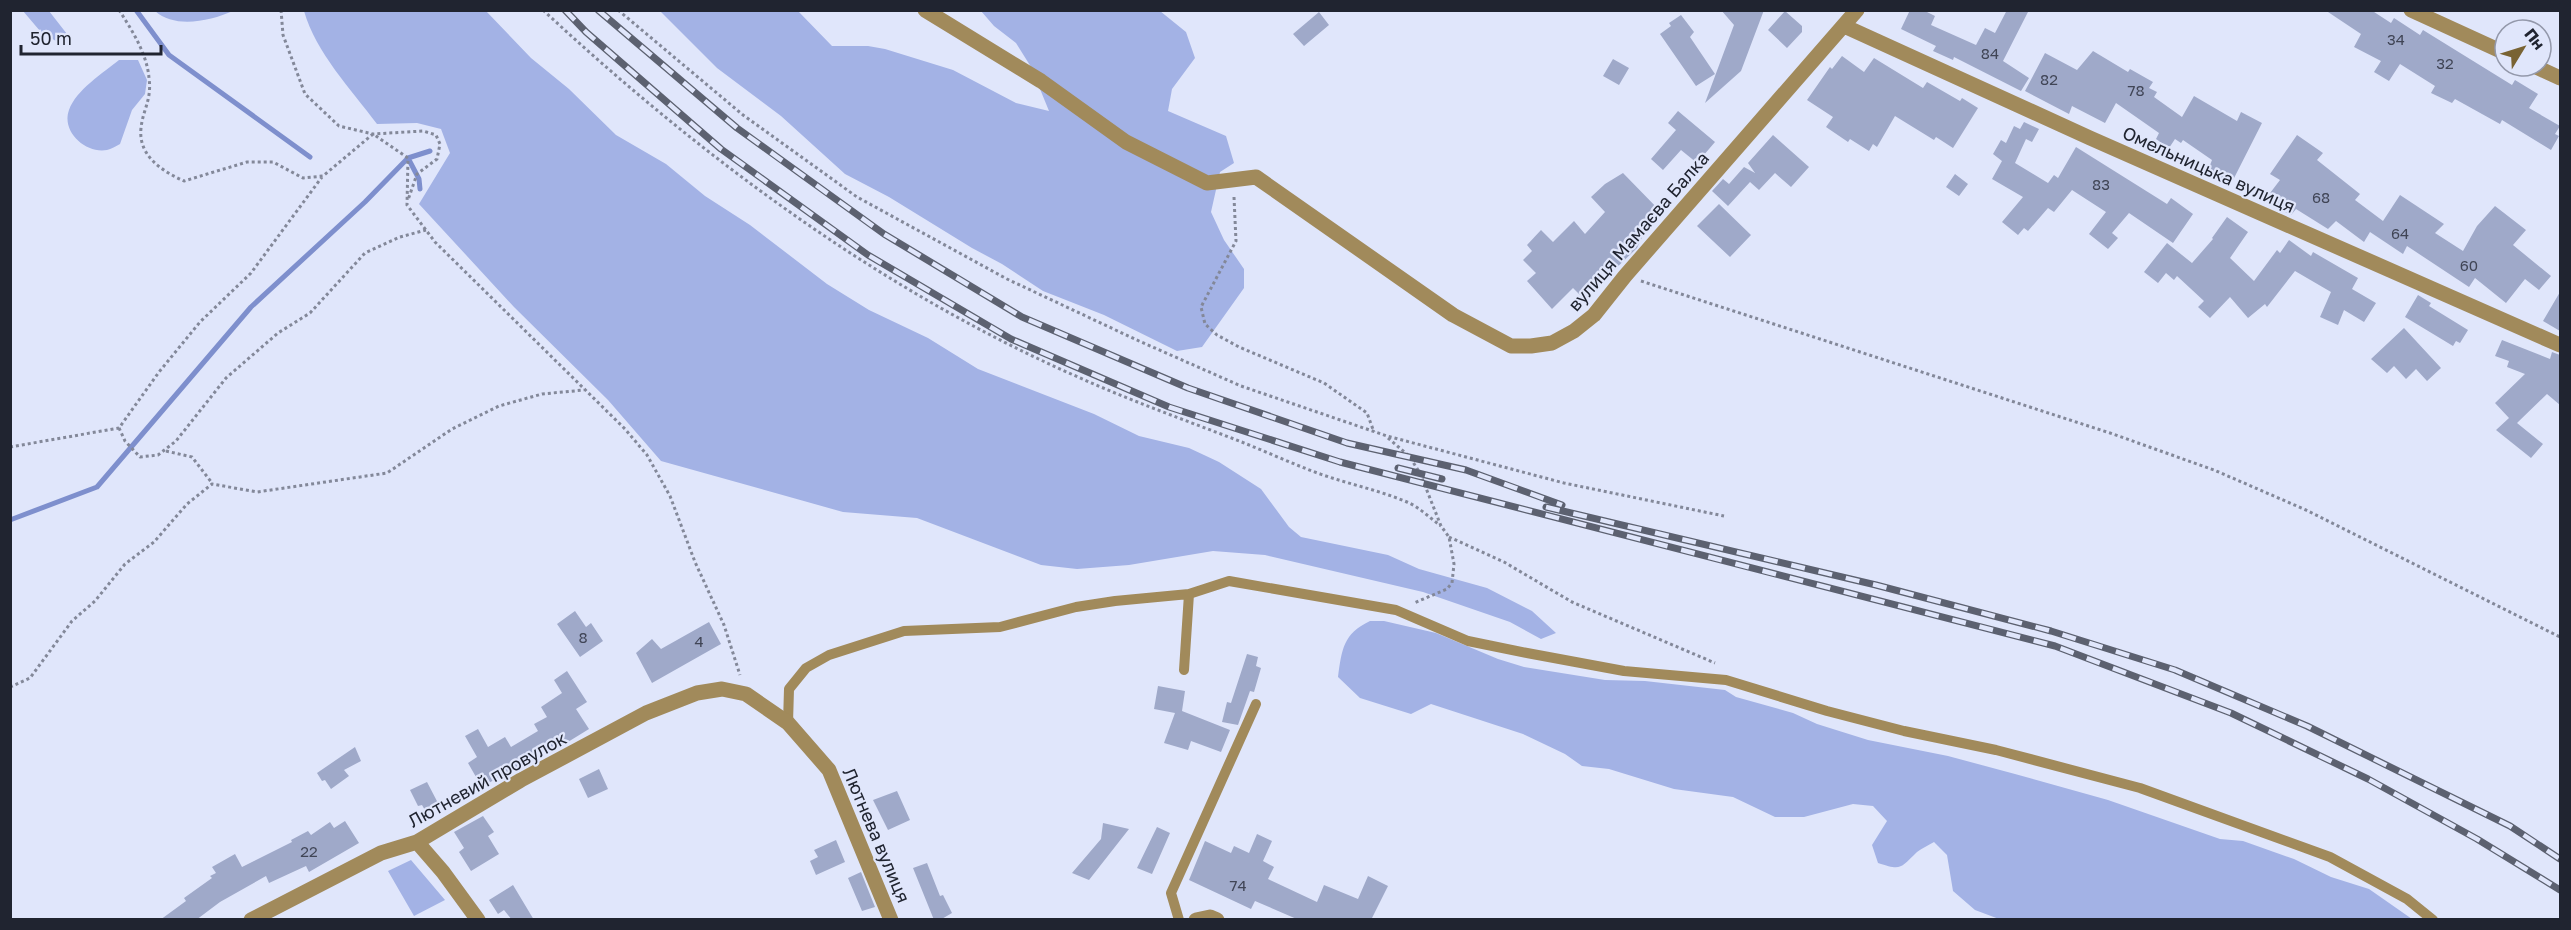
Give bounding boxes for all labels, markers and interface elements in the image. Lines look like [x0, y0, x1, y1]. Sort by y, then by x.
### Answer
scale bar [21, 18, 160, 56]
north arrow [2493, 18, 2553, 78]
text: Пн [2520, 24, 2549, 53]
text: 50 m [30, 27, 72, 49]
house number: 34 [2387, 30, 2405, 48]
house number: 84 [1981, 44, 1999, 62]
house number: 32 [2436, 54, 2454, 72]
house number: 82 [2040, 70, 2058, 88]
house number: 78 [2127, 81, 2145, 99]
street label: Омельницька вулиця [2119, 121, 2299, 217]
street label: вулиця Мамаєва Балка [1563, 147, 1713, 315]
house number: 83 [2092, 175, 2110, 193]
house number: 68 [2312, 188, 2330, 206]
house number: 64 [2391, 224, 2409, 242]
house number: 60 [2460, 256, 2478, 274]
house number: 8 [578, 628, 588, 646]
house number: 4 [694, 632, 704, 650]
street label: Лютневий провулок [404, 726, 570, 832]
street label: Лютнева вулиця [839, 764, 915, 906]
house number: 22 [300, 842, 318, 860]
house number: 74 [1229, 876, 1247, 894]

